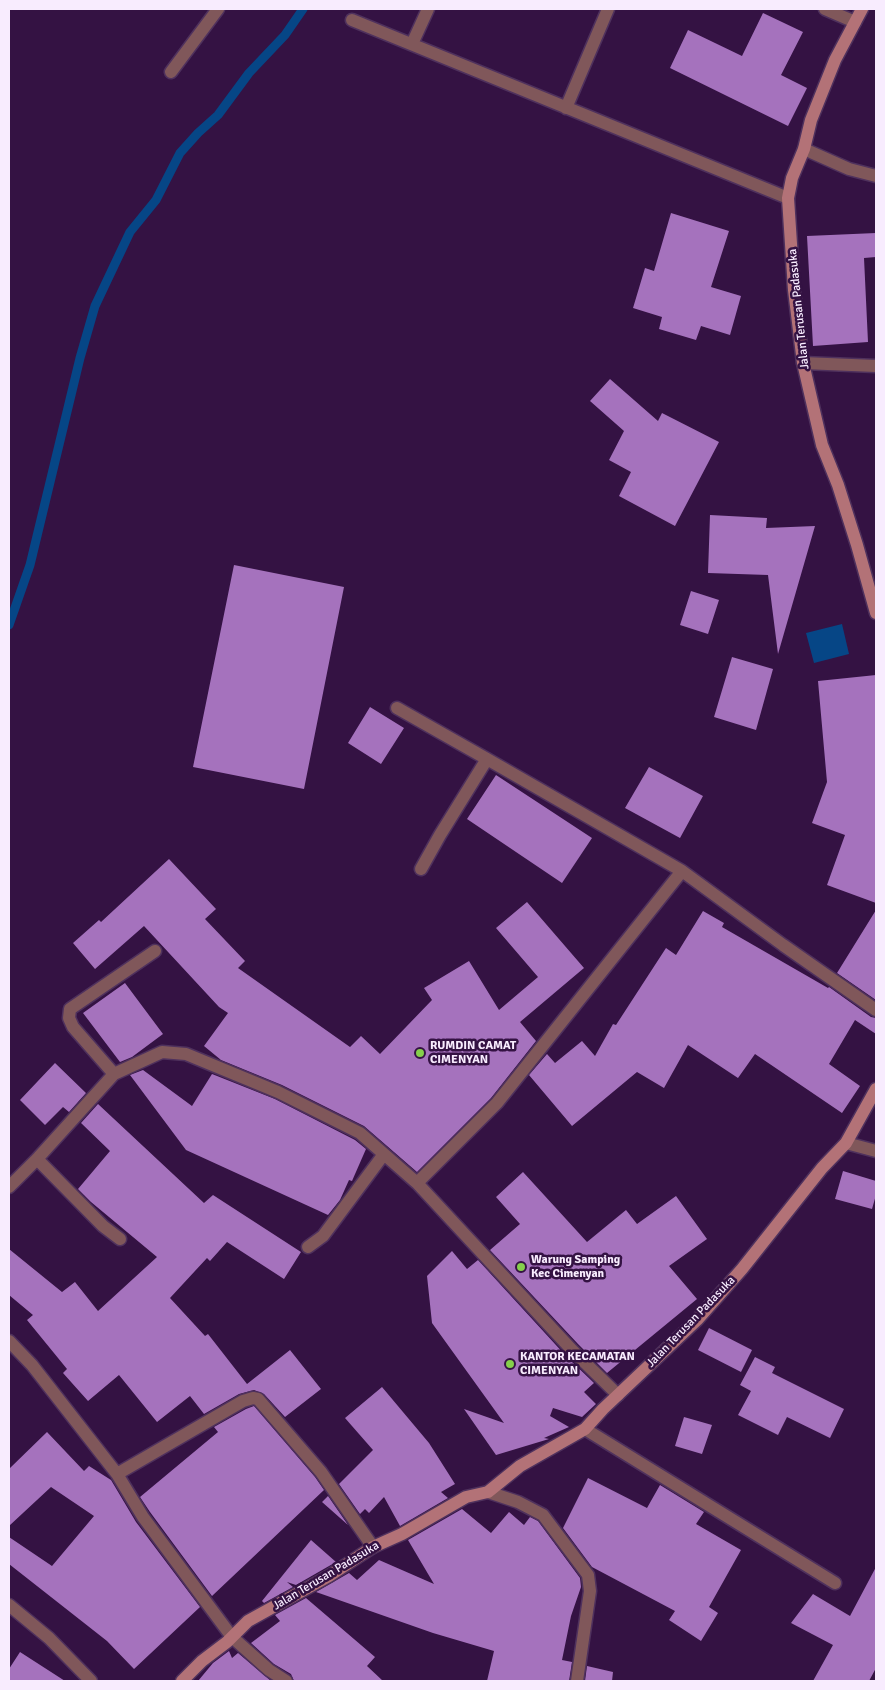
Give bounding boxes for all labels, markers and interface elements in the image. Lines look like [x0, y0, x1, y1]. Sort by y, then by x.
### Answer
street label: Jalan Terusan Padasuka [785, 248, 813, 370]
place label: RUMDIN CAMAT CIMENYAN [430, 1039, 516, 1067]
marker: RUMDIN CAMAT CIMENYAN [414, 1047, 426, 1059]
place label: Warung Samping Kec Cimenyan [531, 1253, 620, 1281]
marker: Warung Samping Kec Cimenyan [515, 1261, 527, 1273]
street label: Jalan Terusan Padasuka [644, 1273, 738, 1371]
place label: KANTOR KECAMATAN CIMENYAN [520, 1350, 635, 1378]
marker: KANTOR KECAMATAN CIMENYAN [504, 1358, 516, 1370]
street label: Jalan Terusan Padasuka [270, 1539, 382, 1613]

